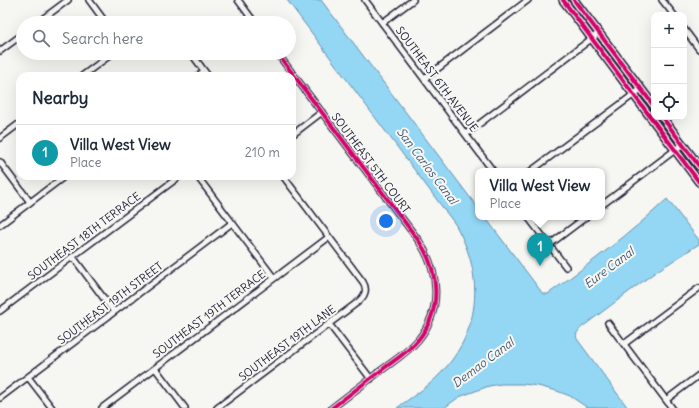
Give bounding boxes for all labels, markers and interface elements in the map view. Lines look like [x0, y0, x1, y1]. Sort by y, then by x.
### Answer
map controls [651, 12, 687, 120]
button: + [651, 12, 687, 48]
search box [16, 16, 296, 60]
street label: SOUTHEAST 6TH AVENUE [393, 24, 481, 134]
icon: search [30, 27, 52, 49]
text: Search here [62, 29, 143, 48]
button: − [651, 48, 687, 84]
button: locate [651, 84, 687, 120]
text: Nearby [32, 87, 88, 109]
street label: SOUTHEAST 5TH COURT [329, 110, 413, 216]
water label: San Carlos Canal [394, 125, 462, 209]
text: Villa West View [70, 135, 171, 154]
text: 1 [42, 144, 48, 161]
text: 210 m [245, 144, 280, 161]
text: Place [70, 154, 101, 171]
popup [475, 168, 605, 220]
text: Villa West View [490, 176, 590, 195]
street label: SOUTHEAST 18TH TERRACE [25, 189, 143, 283]
text: Place [490, 195, 521, 212]
your location [376, 211, 396, 231]
pin: 1 [527, 233, 553, 266]
water label: Eure Canal [581, 243, 639, 291]
street label: SOUTHEAST 19TH STREET [55, 259, 166, 347]
street label: SOUTHEAST 19TH TERRACE [150, 267, 268, 361]
street label: SOUTHEAST 19TH LANE [236, 302, 338, 384]
water label: Demao Canal [449, 333, 518, 391]

